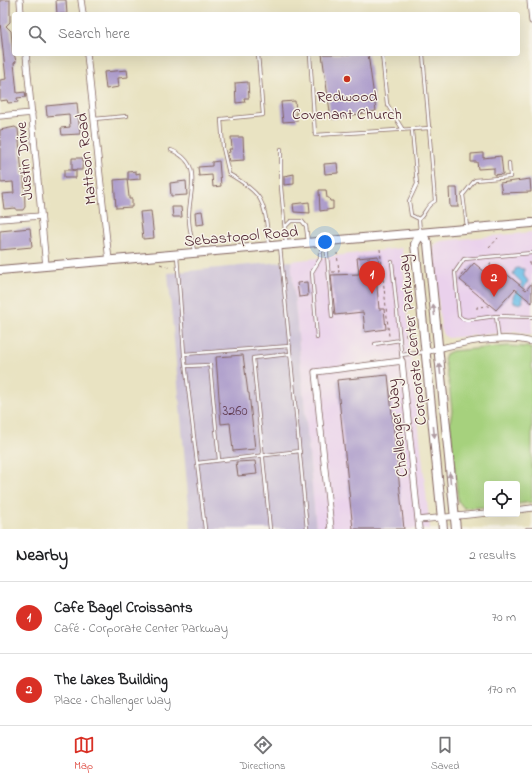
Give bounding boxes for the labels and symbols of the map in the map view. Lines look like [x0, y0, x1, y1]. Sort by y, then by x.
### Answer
marker: Redwood Covenant Church [342, 74, 352, 84]
place label: Redwood Covenant Church [292, 85, 402, 127]
street label: Mattson Road [70, 112, 104, 206]
street label: Justin Drive [10, 120, 40, 201]
street label: Sebastopol Road [183, 220, 299, 254]
your location [315, 232, 335, 252]
street label: Corporate Center Parkway [392, 253, 434, 426]
pin: 1 [359, 261, 385, 294]
pin: 2 [481, 264, 507, 297]
one-way arrow [431, 304, 438, 316]
one-way arrow [437, 363, 443, 376]
street label: Challenger Way [381, 377, 415, 478]
house number: 3260 [223, 401, 247, 422]
one-way arrow [431, 426, 437, 438]
one-way arrow [447, 472, 454, 484]

